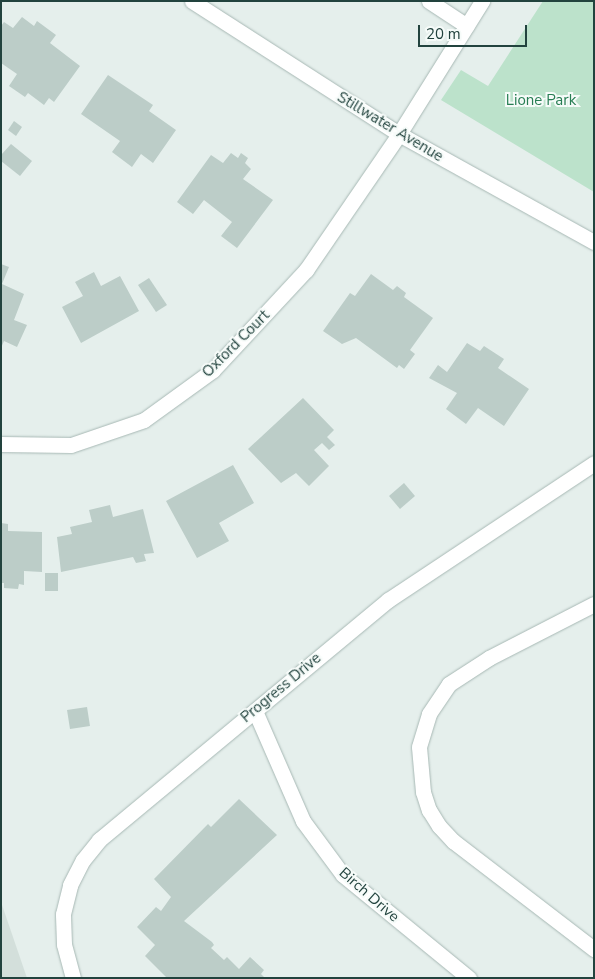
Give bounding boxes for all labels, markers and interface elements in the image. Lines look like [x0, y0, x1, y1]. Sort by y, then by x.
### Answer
scale bar [420, 15, 529, 47]
text: 20 m [426, 24, 461, 44]
street label: Stillwater Avenue [334, 88, 446, 166]
park label: Lione Park [506, 92, 576, 110]
street label: Oxford Court [199, 307, 273, 381]
street label: Progress Drive [237, 649, 325, 727]
street label: Birch Drive [335, 864, 403, 926]

